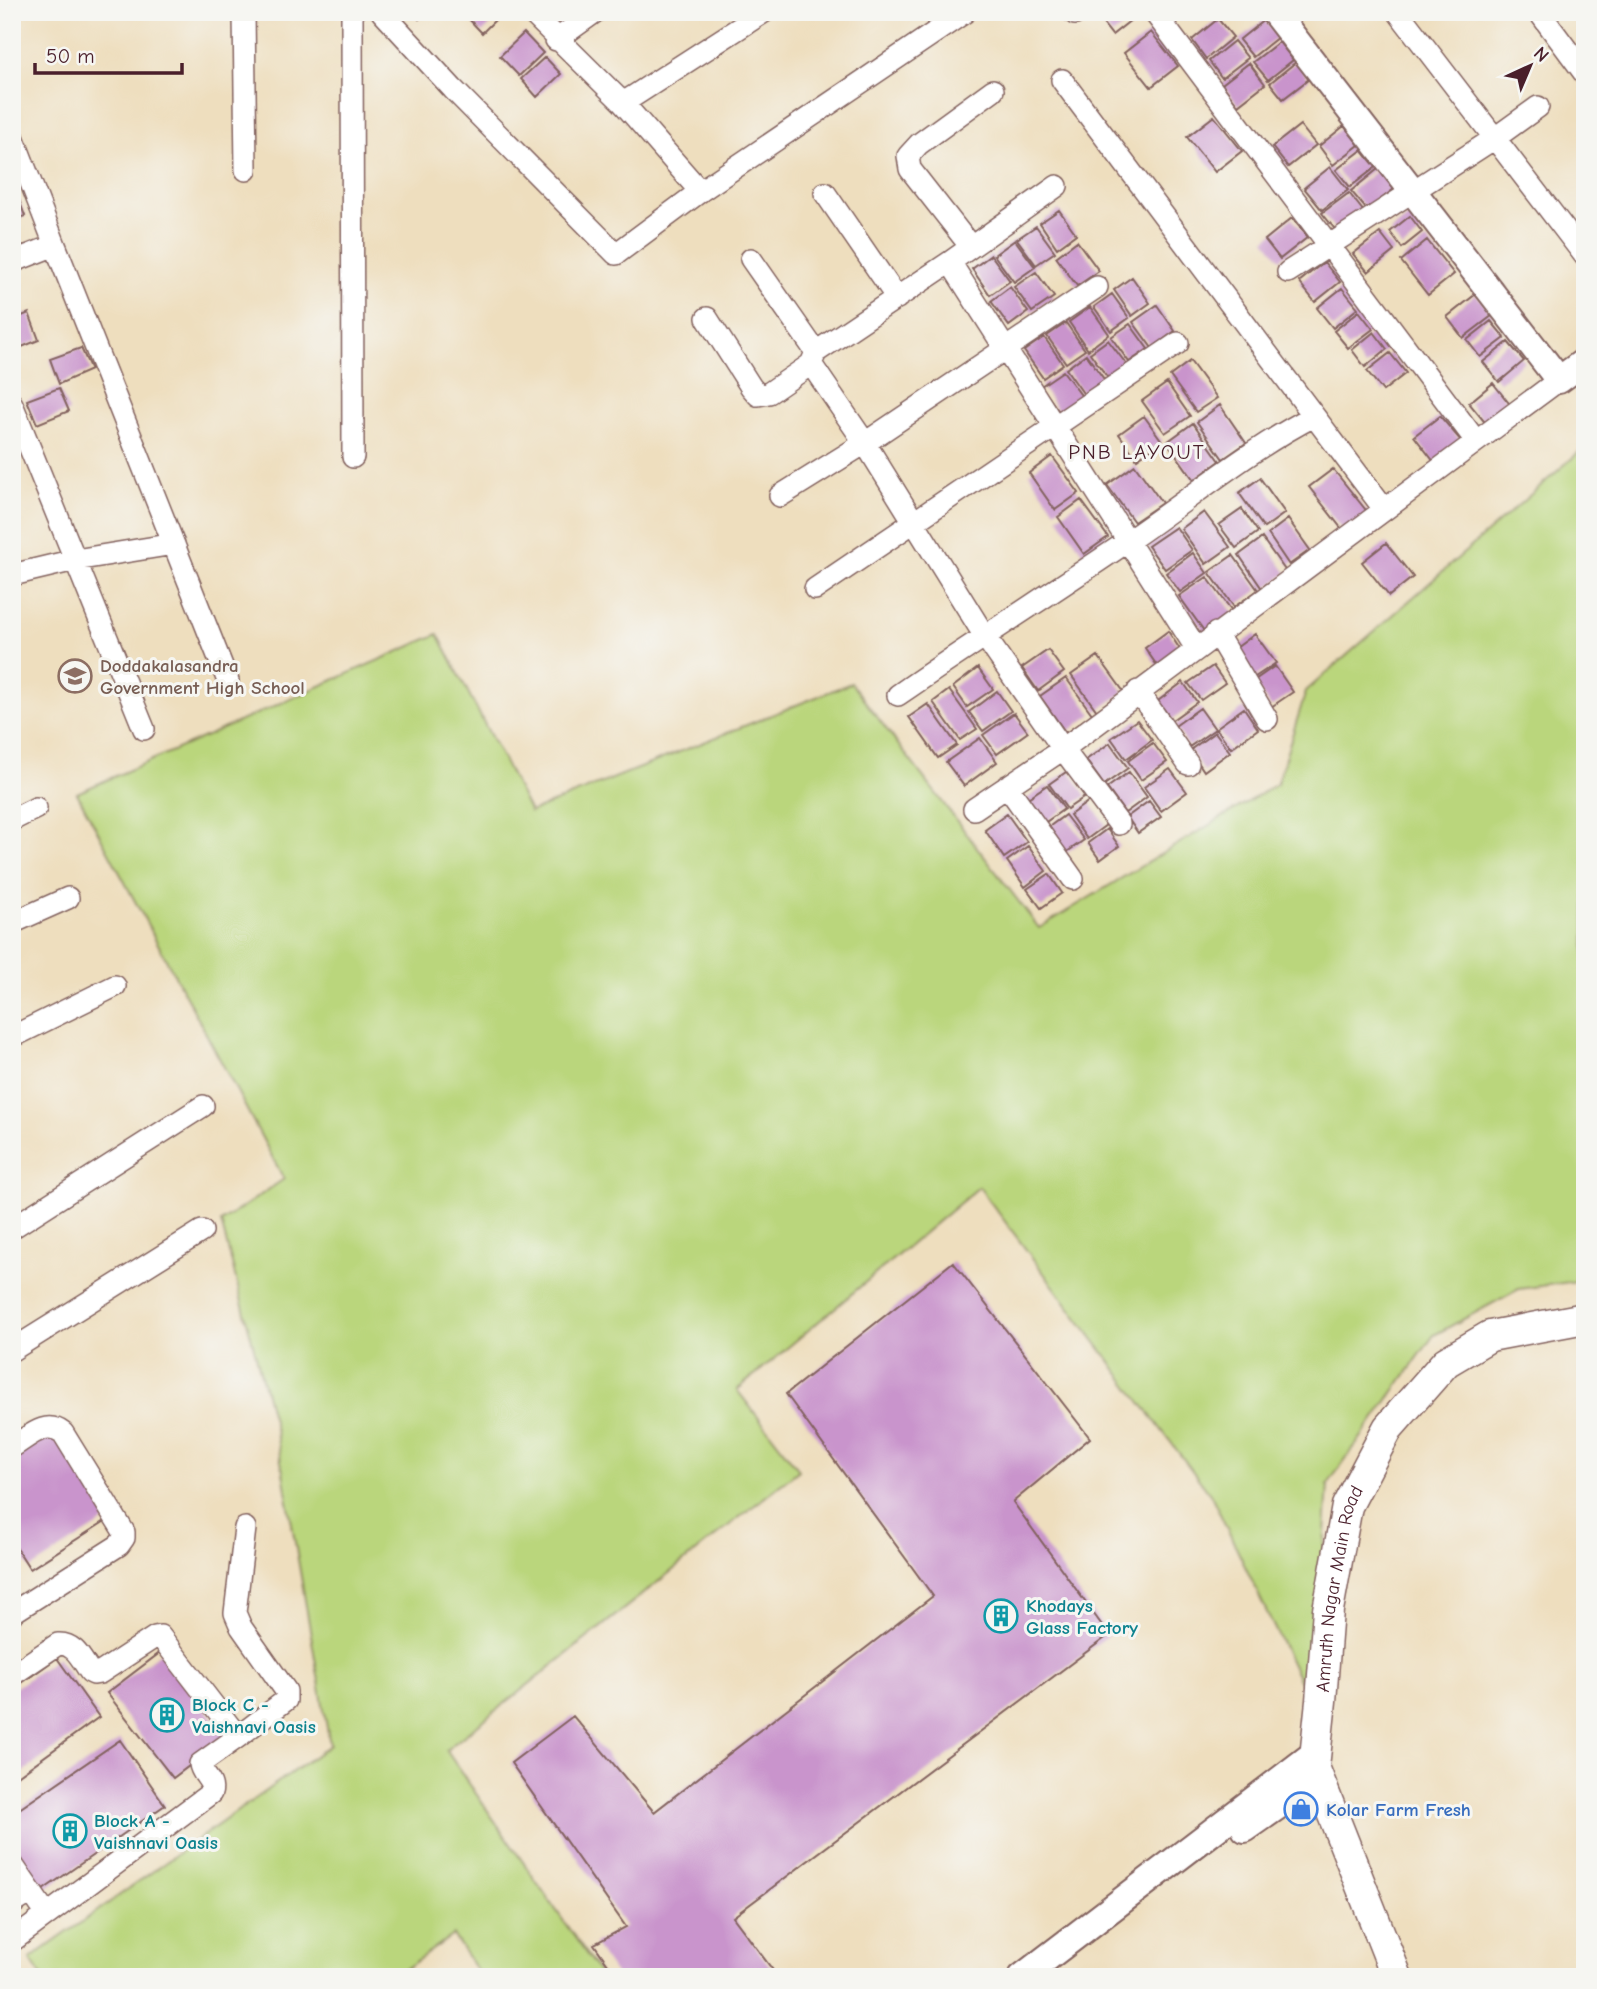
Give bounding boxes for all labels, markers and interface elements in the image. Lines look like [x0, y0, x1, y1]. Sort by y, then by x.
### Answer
scale bar [35, 32, 182, 76]
north arrow [1496, 32, 1566, 102]
text: N [1529, 42, 1553, 67]
text: 50 m [46, 44, 95, 68]
district label: PNB LAYOUT [1068, 440, 1206, 464]
place label: Doddakalasandra Government High School [100, 655, 305, 699]
school or university icon: Doddakalasandra Government High School [56, 657, 94, 695]
street label: Amruth Nagar Main Road [1312, 1482, 1368, 1693]
place label: Khodays Glass Factory [1026, 1595, 1138, 1639]
building icon: Khodays Glass Factory [982, 1597, 1020, 1635]
place label: Block C - Vaishnavi Oasis [192, 1694, 316, 1738]
building icon: Block C - Vaishnavi Oasis [148, 1696, 186, 1734]
shop icon: Kolar Farm Fresh [1282, 1790, 1320, 1828]
place label: Kolar Farm Fresh [1326, 1799, 1471, 1821]
place label: Block A - Vaishnavi Oasis [94, 1810, 218, 1854]
building icon: Block A - Vaishnavi Oasis [51, 1812, 89, 1850]

